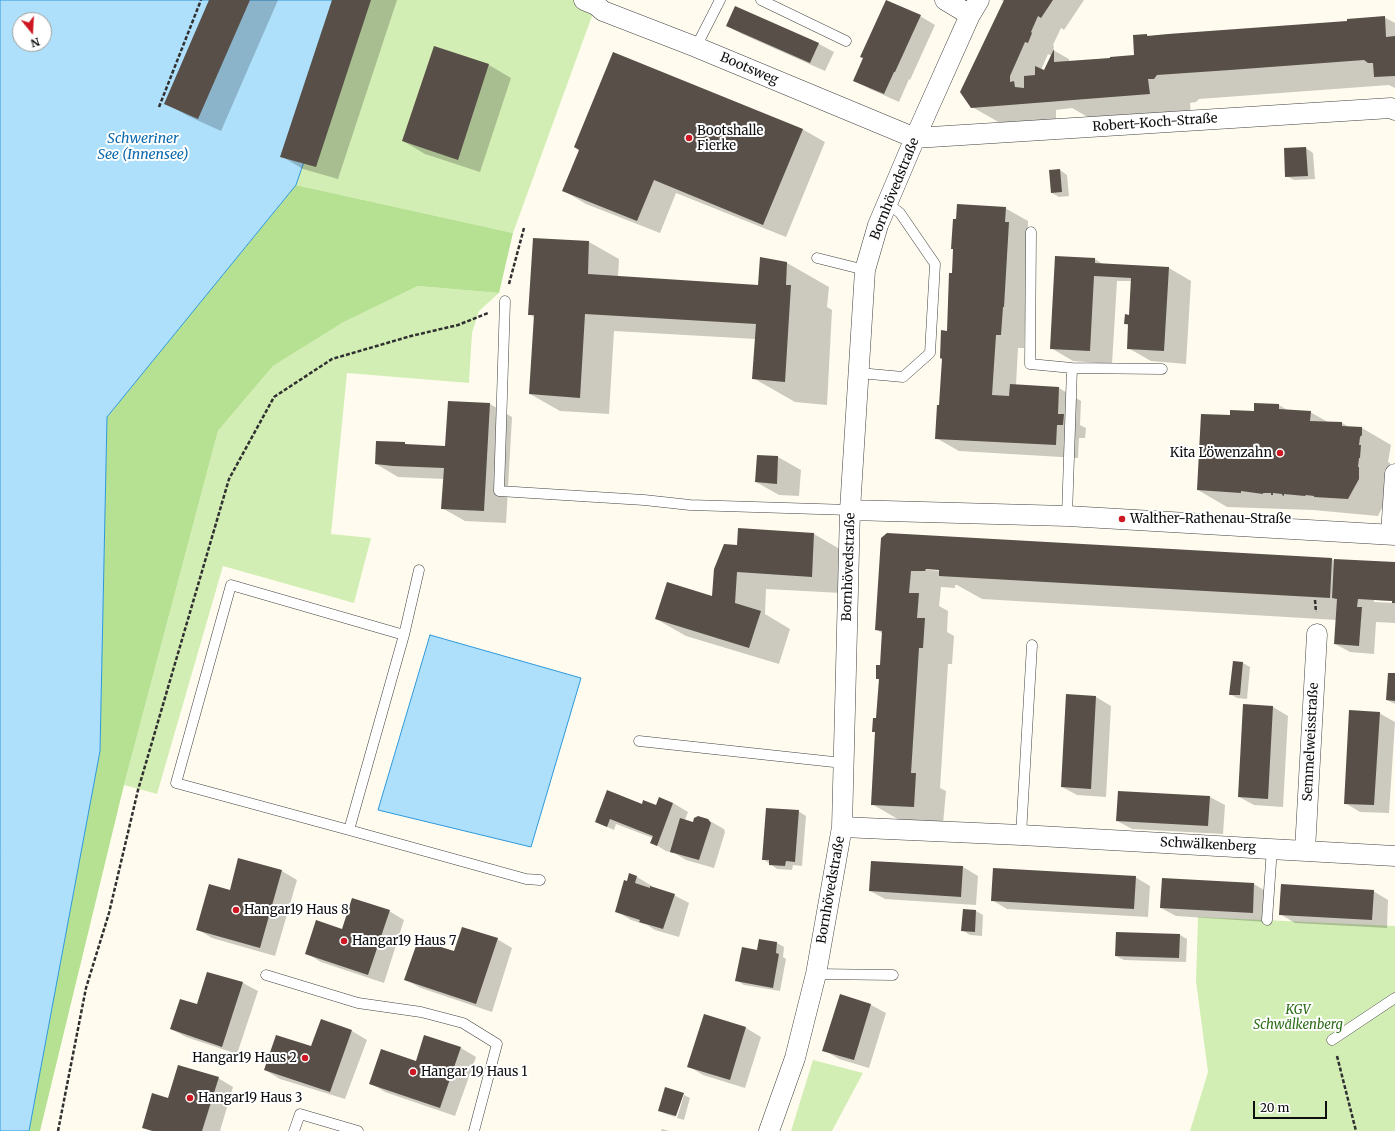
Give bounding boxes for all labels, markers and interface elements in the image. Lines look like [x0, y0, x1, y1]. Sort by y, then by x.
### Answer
north arrow [12, 12, 52, 52]
text: N [29, 34, 42, 50]
street label: Bootsweg [718, 50, 780, 88]
street label: Robert-Koch-Straße [1092, 111, 1218, 135]
place label: Bootshalle Fierke [697, 123, 763, 154]
water label: Schweriner See (Innensee) [97, 131, 189, 164]
marker: Bootshalle Fierke [684, 133, 694, 143]
street label: Bornhövedstraße [867, 136, 923, 242]
place label: Kita Löwenzahn [1170, 445, 1272, 461]
marker: Kita Löwenzahn [1275, 448, 1285, 458]
place label: Walther-Rathenau-Straße [1130, 511, 1291, 527]
street label: Bornhövedstraße [839, 512, 859, 622]
marker: Walther-Rathenau-Straße [1117, 514, 1127, 524]
street label: Semmelweisstraße [1300, 682, 1322, 802]
street label: Bornhövedstraße [814, 835, 848, 945]
street label: Schwälkenberg [1160, 835, 1256, 855]
place label: Hangar19 Haus 8 [244, 902, 349, 918]
marker: Hangar19 Haus 8 [231, 905, 241, 915]
place label: Hangar19 Haus 7 [352, 933, 456, 949]
marker: Hangar19 Haus 7 [339, 936, 349, 946]
park label: KGV Schwälkenberg [1253, 1002, 1343, 1033]
place label: Hangar19 Haus 2 [192, 1050, 297, 1066]
marker: Hangar19 Haus 2 [300, 1053, 310, 1063]
place label: Hangar 19 Haus 1 [421, 1064, 527, 1080]
marker: Hangar 19 Haus 1 [408, 1067, 418, 1077]
place label: Hangar19 Haus 3 [198, 1090, 302, 1106]
marker: Hangar19 Haus 3 [185, 1093, 195, 1103]
scale bar [1255, 1093, 1329, 1119]
text: 20 m [1260, 1100, 1289, 1115]

